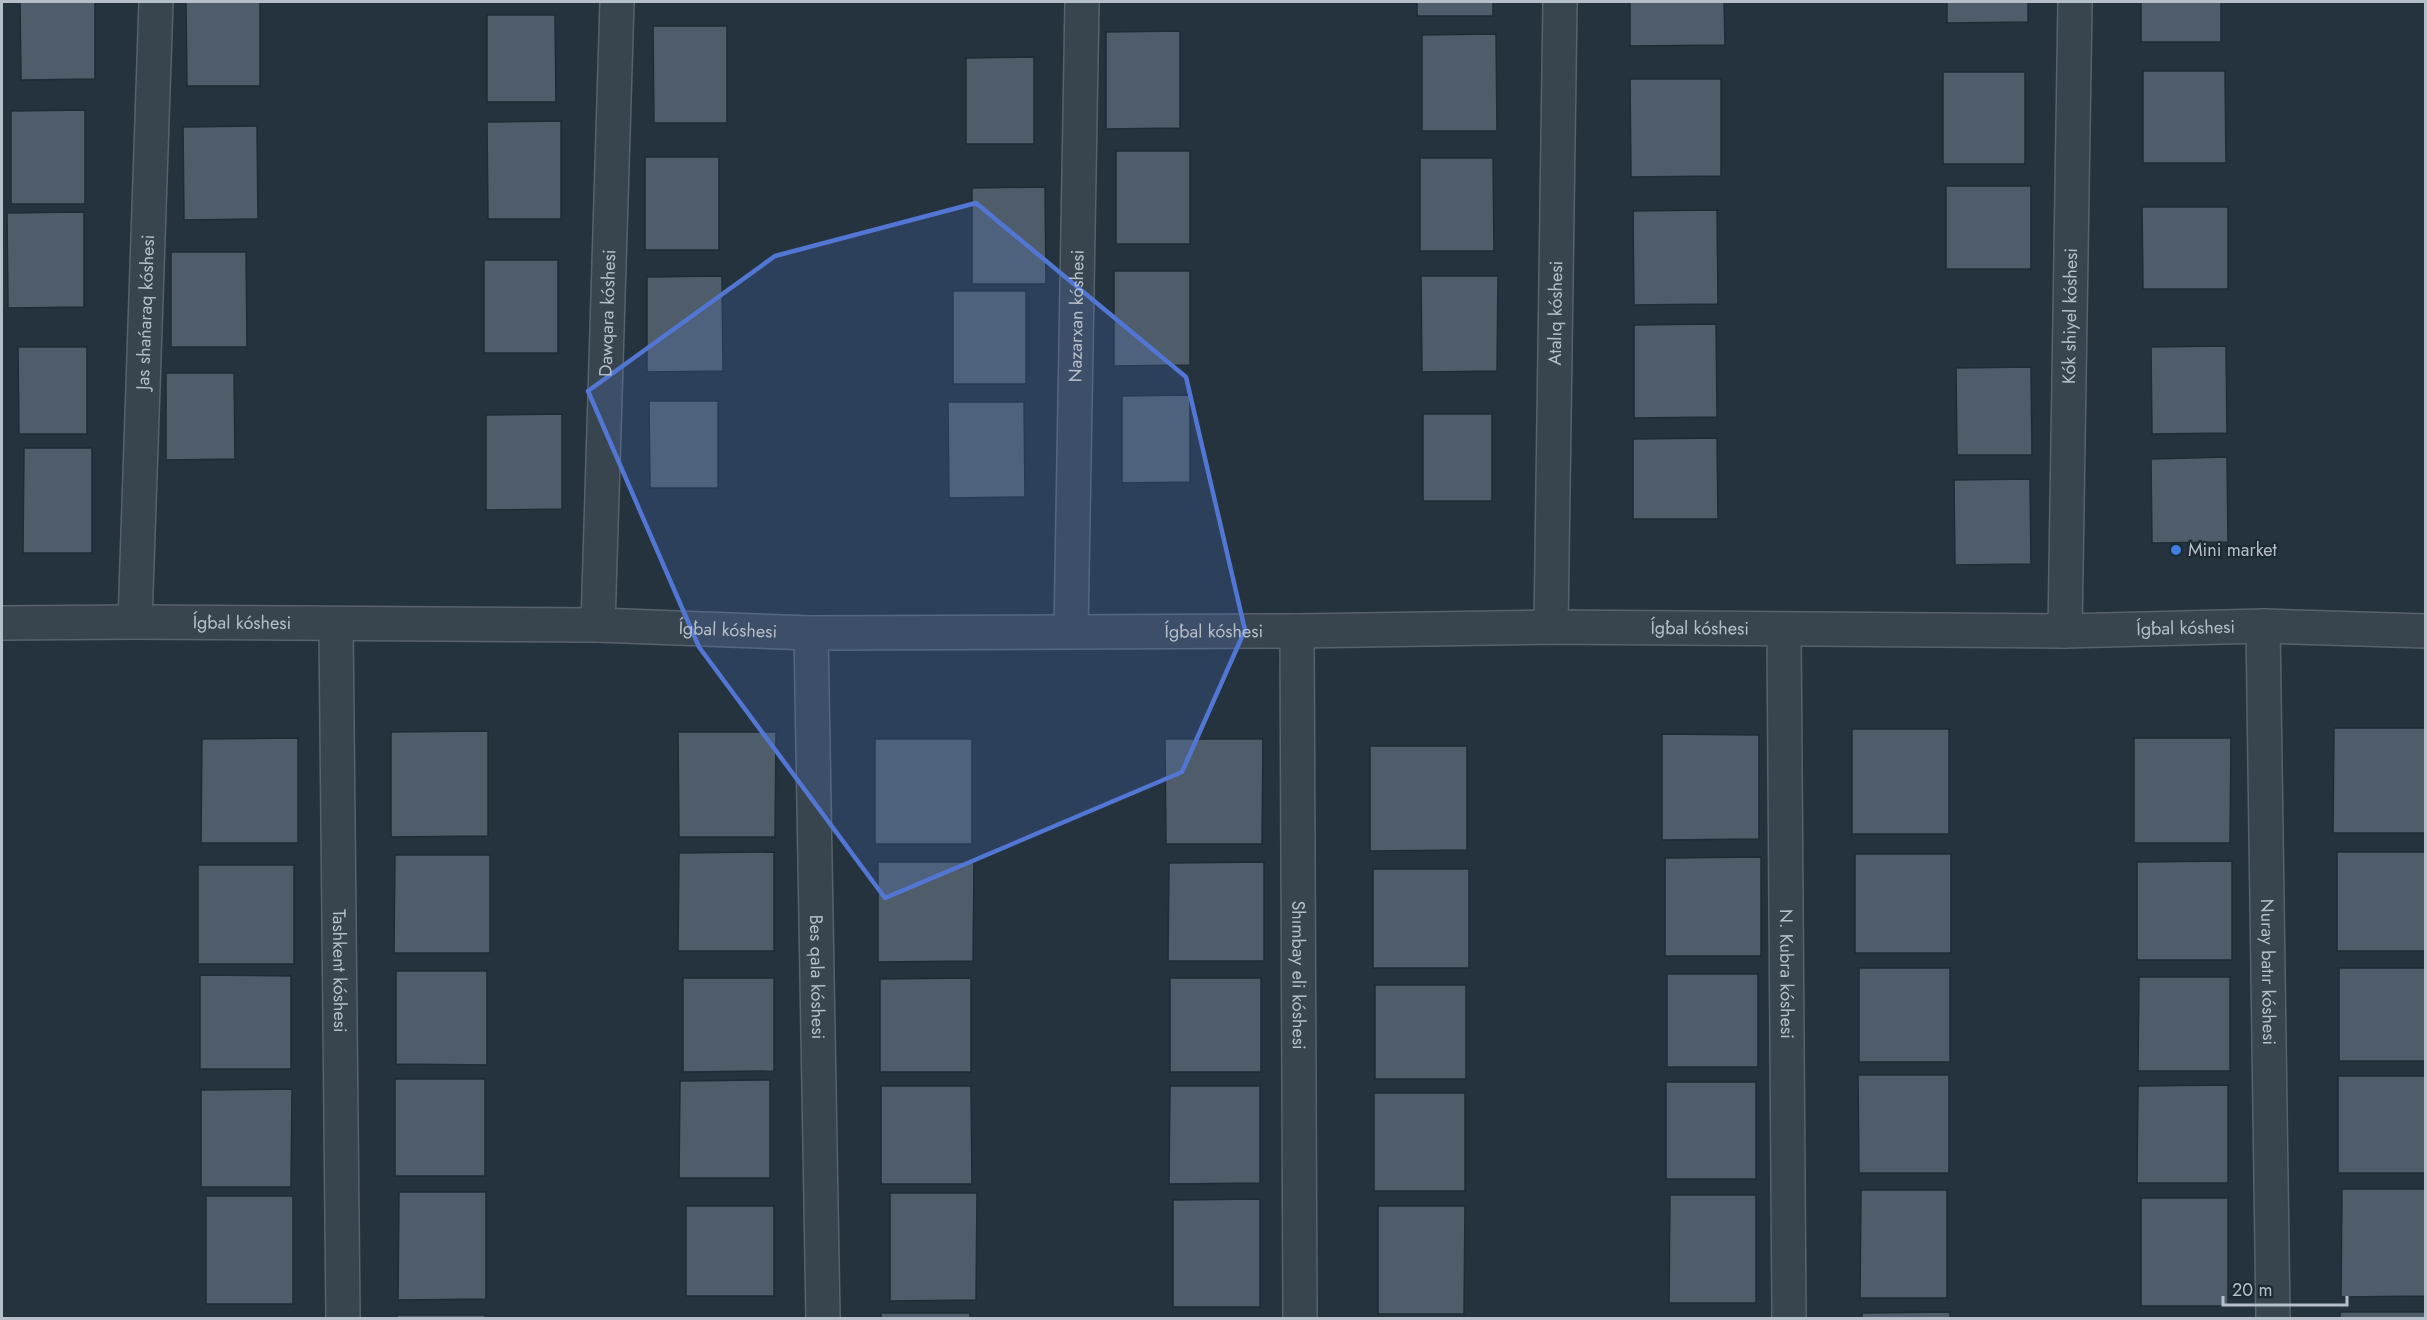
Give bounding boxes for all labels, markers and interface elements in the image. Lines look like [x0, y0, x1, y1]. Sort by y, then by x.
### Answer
street label: Jas shańaraq kóshesi [130, 234, 161, 392]
street label: Kók shiyel kóshesi [2056, 248, 2084, 384]
street label: Dawqara kóshesi [593, 249, 622, 377]
street label: Nazarxan kóshesi [1062, 249, 1091, 383]
street label: Atalıq kóshesi [1542, 260, 1569, 366]
place label: Mini market [2188, 537, 2278, 563]
marker: Mini market [2169, 543, 2183, 557]
street label: Íǵbal kóshesi [193, 609, 291, 636]
street label: Íǵbal kóshesi [2136, 614, 2235, 642]
street label: Íǵbal kóshesi [678, 615, 778, 645]
street label: Íǵbal kóshesi [1650, 615, 1749, 642]
street label: Íǵbal kóshesi [1164, 618, 1263, 645]
street label: Nuray batır kóshesi [2254, 899, 2282, 1045]
street label: Shımbay eli kóshesi [1285, 900, 1312, 1050]
street label: Tashkent kóshesi [326, 909, 353, 1033]
street label: N. Kubra kóshesi [1773, 909, 1800, 1039]
street label: Bes qala kóshesi [803, 914, 831, 1039]
scale bar [2223, 1269, 2348, 1307]
text: 20 m [2232, 1277, 2272, 1303]

